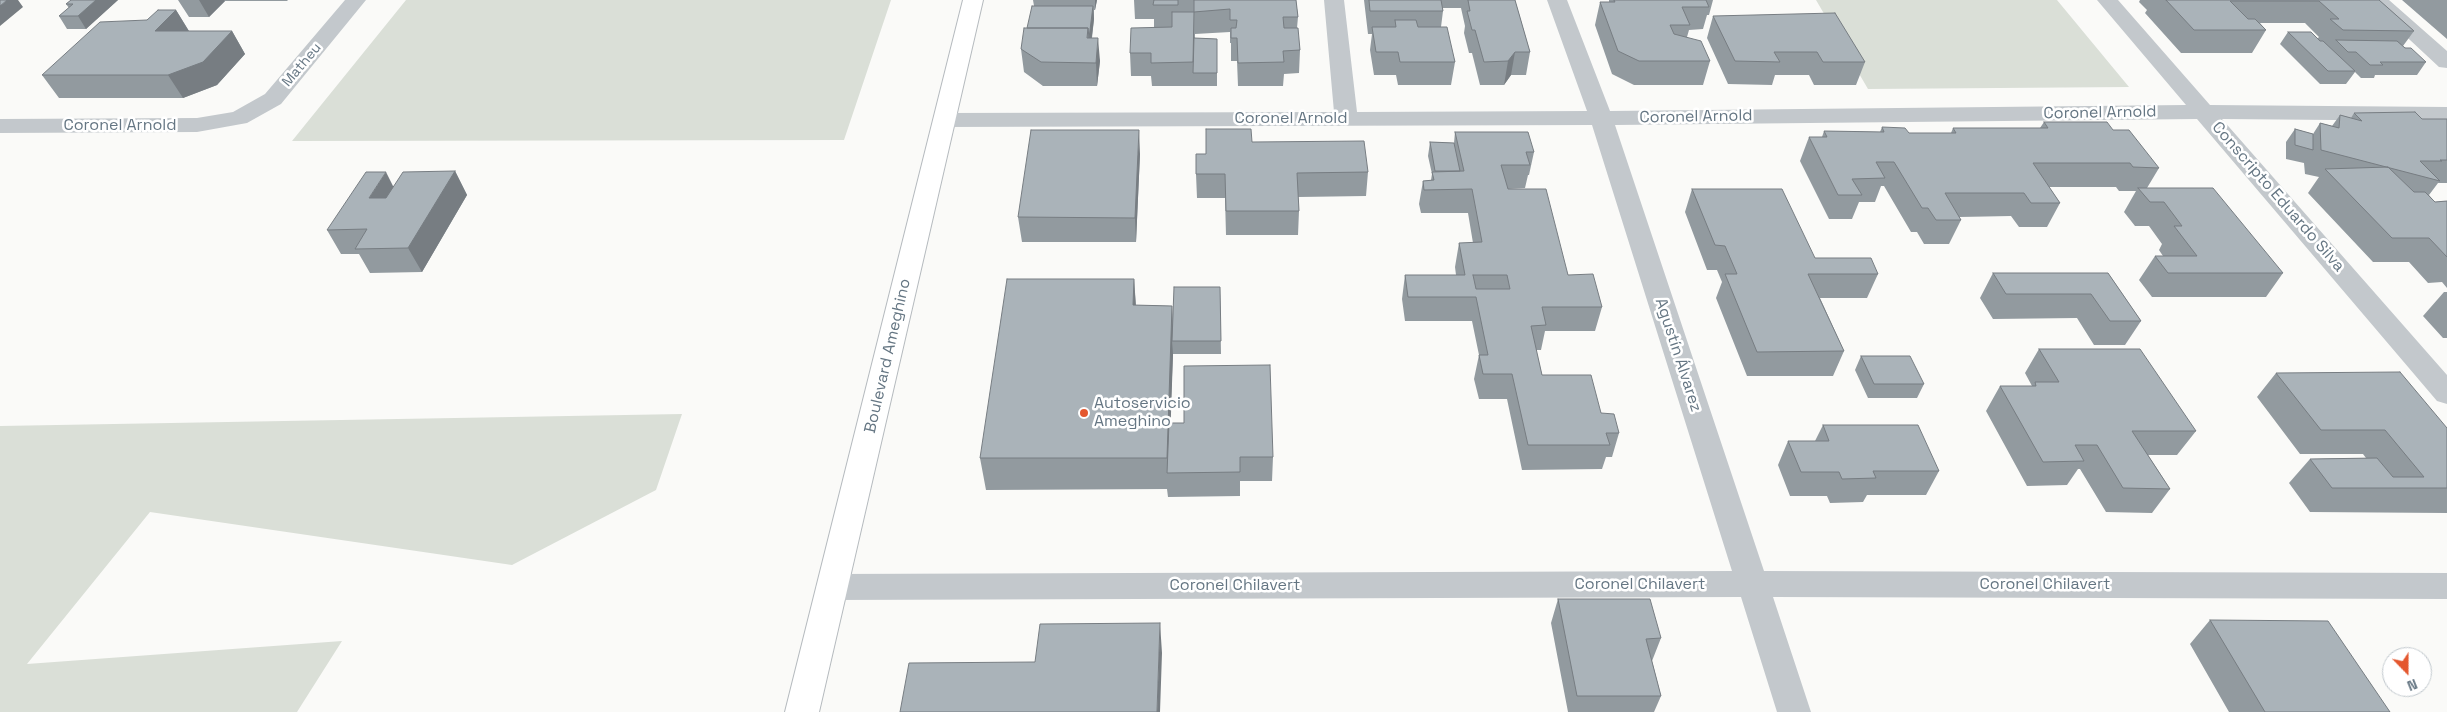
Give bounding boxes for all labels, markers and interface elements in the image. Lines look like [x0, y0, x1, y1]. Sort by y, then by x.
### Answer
street label: Matheu [279, 40, 325, 90]
street label: Coronel Arnold [2043, 102, 2157, 124]
street label: Coronel Arnold [1639, 106, 1753, 128]
street label: Coronel Arnold [1234, 109, 1348, 129]
street label: Coronel Arnold [63, 116, 177, 136]
street label: Conscripto Eduardo Silva [2208, 118, 2348, 276]
street label: Boulevard Ameghino [861, 277, 915, 435]
street label: Agustín Álvarez [1651, 296, 1705, 414]
place label: Autoservicio Ameghino [1094, 394, 1191, 432]
marker: Autoservicio Ameghino [1078, 407, 1090, 419]
street label: Coronel Chilavert [1575, 575, 1705, 595]
street label: Coronel Chilavert [1980, 575, 2110, 595]
street label: Coronel Chilavert [1170, 576, 1300, 596]
north arrow [2382, 647, 2432, 697]
text: N [2405, 675, 2420, 695]

